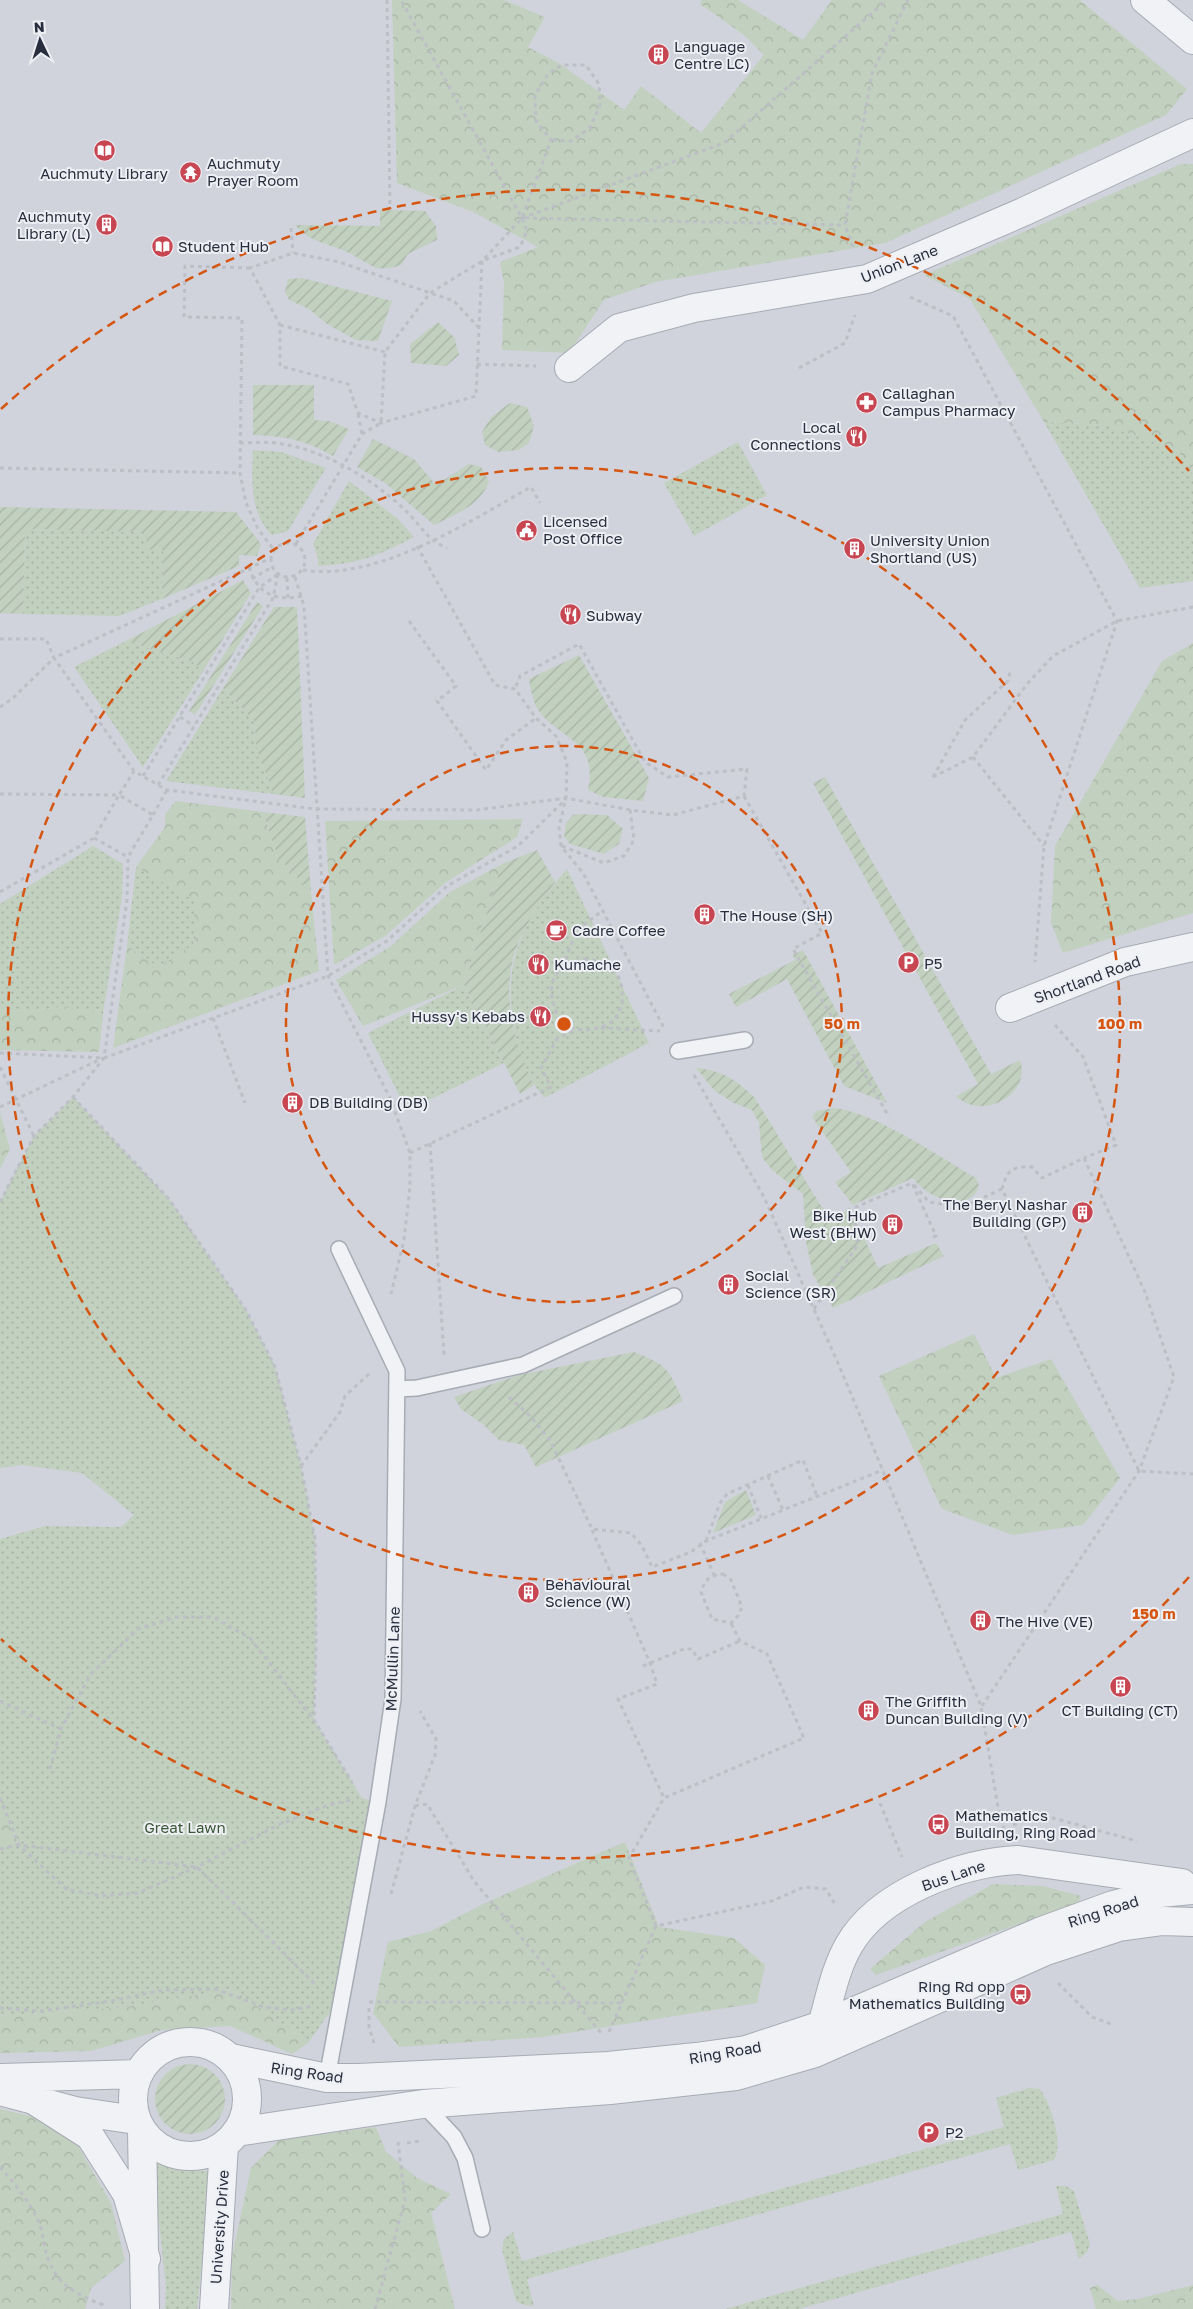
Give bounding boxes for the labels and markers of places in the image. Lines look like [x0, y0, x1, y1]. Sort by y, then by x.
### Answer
place label: Language Centre LC) [674, 37, 750, 72]
building icon: Language Centre LC) [646, 43, 670, 67]
library icon: Auchmuty Library [92, 138, 116, 162]
place label: Auchmuty Prayer Room [207, 154, 298, 189]
temple icon: Auchmuty Prayer Room [179, 160, 203, 184]
place label: Auchmuty Library [40, 164, 168, 182]
place label: Auchmuty Library (L) [17, 207, 92, 242]
building icon: Auchmuty Library (L) [95, 213, 119, 237]
library icon: Student Hub [150, 234, 174, 258]
place label: Student Hub [178, 237, 269, 255]
place label: Callaghan Campus Pharmacy [882, 384, 1016, 419]
pharmacy icon: Callaghan Campus Pharmacy [854, 390, 878, 414]
place label: Local Connections [750, 418, 841, 453]
restaurant icon: Local Connections [845, 424, 869, 448]
place label: Licensed Post Office [543, 512, 623, 547]
public building icon: Licensed Post Office [515, 518, 539, 542]
place label: University Union Shortland (US) [870, 531, 990, 566]
building icon: University Union Shortland (US) [842, 537, 866, 561]
restaurant icon: Subway [558, 603, 582, 627]
place label: Subway [586, 606, 643, 624]
building icon: The House (SH) [692, 903, 716, 927]
place label: The House (SH) [720, 906, 833, 924]
cafe icon: Cadre Coffee [544, 918, 568, 942]
place label: Cadre Coffee [572, 921, 666, 939]
parking icon: P5 [896, 951, 920, 975]
restaurant icon: Kumache [526, 952, 550, 976]
place label: P5 [924, 954, 943, 972]
place label: Kumache [554, 955, 621, 973]
restaurant icon: Hussy's Kebabs [529, 1004, 553, 1028]
place label: Hussy's Kebabs [411, 1007, 525, 1025]
centre of rings [555, 1015, 573, 1033]
building icon: DB Building (DB) [281, 1090, 305, 1114]
place label: DB Building (DB) [309, 1093, 429, 1111]
place label: The Beryl Nashar Building (GP) [943, 1195, 1067, 1230]
building icon: The Beryl Nashar Building (GP) [1071, 1201, 1095, 1225]
place label: Bike Hub West (BHW) [790, 1206, 877, 1241]
building icon: Bike Hub West (BHW) [881, 1212, 905, 1236]
place label: Social Science (SR) [745, 1266, 837, 1301]
building icon: Social Science (SR) [717, 1272, 741, 1296]
place label: Behavioural Science (W) [545, 1575, 631, 1610]
building icon: Behavioural Science (W) [517, 1581, 541, 1605]
building icon: The Hive (VE) [968, 1609, 992, 1633]
place label: The Hive (VE) [996, 1612, 1094, 1630]
building icon: CT Building (CT) [1108, 1675, 1132, 1699]
place label: The Griffith Duncan Building (V) [885, 1692, 1028, 1727]
building icon: The Griffith Duncan Building (V) [857, 1698, 881, 1722]
place label: CT Building (CT) [1062, 1701, 1178, 1719]
place label: Mathematics Building, Ring Road [955, 1806, 1096, 1841]
bus stop icon: Mathematics Building, Ring Road [927, 1812, 951, 1836]
place label: Ring Rd opp Mathematics Building [849, 1977, 1005, 2012]
bus stop icon: Ring Rd opp Mathematics Building [1009, 1983, 1033, 2007]
parking icon: P2 [917, 2120, 941, 2144]
place label: P2 [945, 2123, 964, 2141]

